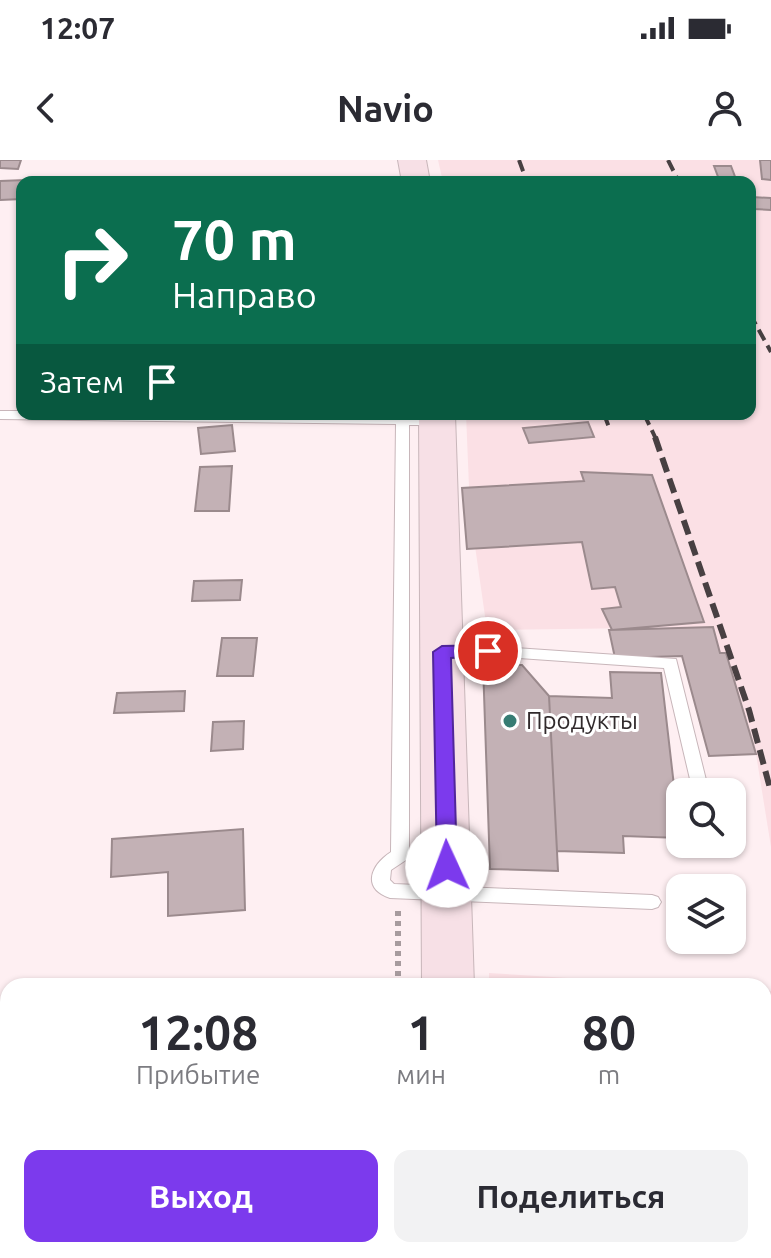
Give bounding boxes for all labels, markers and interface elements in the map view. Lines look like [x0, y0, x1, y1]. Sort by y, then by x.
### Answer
text: 12:07 [40, 11, 115, 45]
icon: back [24, 86, 68, 130]
icon: person [703, 86, 747, 130]
text: Navio [337, 88, 434, 129]
icon: right [40, 208, 144, 312]
text: 70 m [172, 208, 297, 271]
text: Направо [172, 274, 317, 315]
icon: arrive [140, 360, 184, 404]
text: Затем [40, 365, 124, 399]
pin [454, 617, 522, 685]
icon: arrive [466, 629, 510, 673]
place label: Продукты [526, 707, 638, 734]
marker: Продукты [501, 712, 519, 730]
map controls [666, 778, 746, 954]
button: search [666, 778, 746, 858]
position arrow [405, 824, 489, 908]
button: layers [666, 874, 746, 954]
text: 12:08 [138, 1005, 258, 1059]
text: 1 [408, 1005, 435, 1059]
text: 80 [582, 1005, 636, 1059]
text: Прибытие [136, 1060, 260, 1089]
text: мин [396, 1060, 446, 1089]
text: m [598, 1060, 620, 1089]
button: Выход [24, 1150, 378, 1242]
button: Поделиться [394, 1150, 748, 1242]

